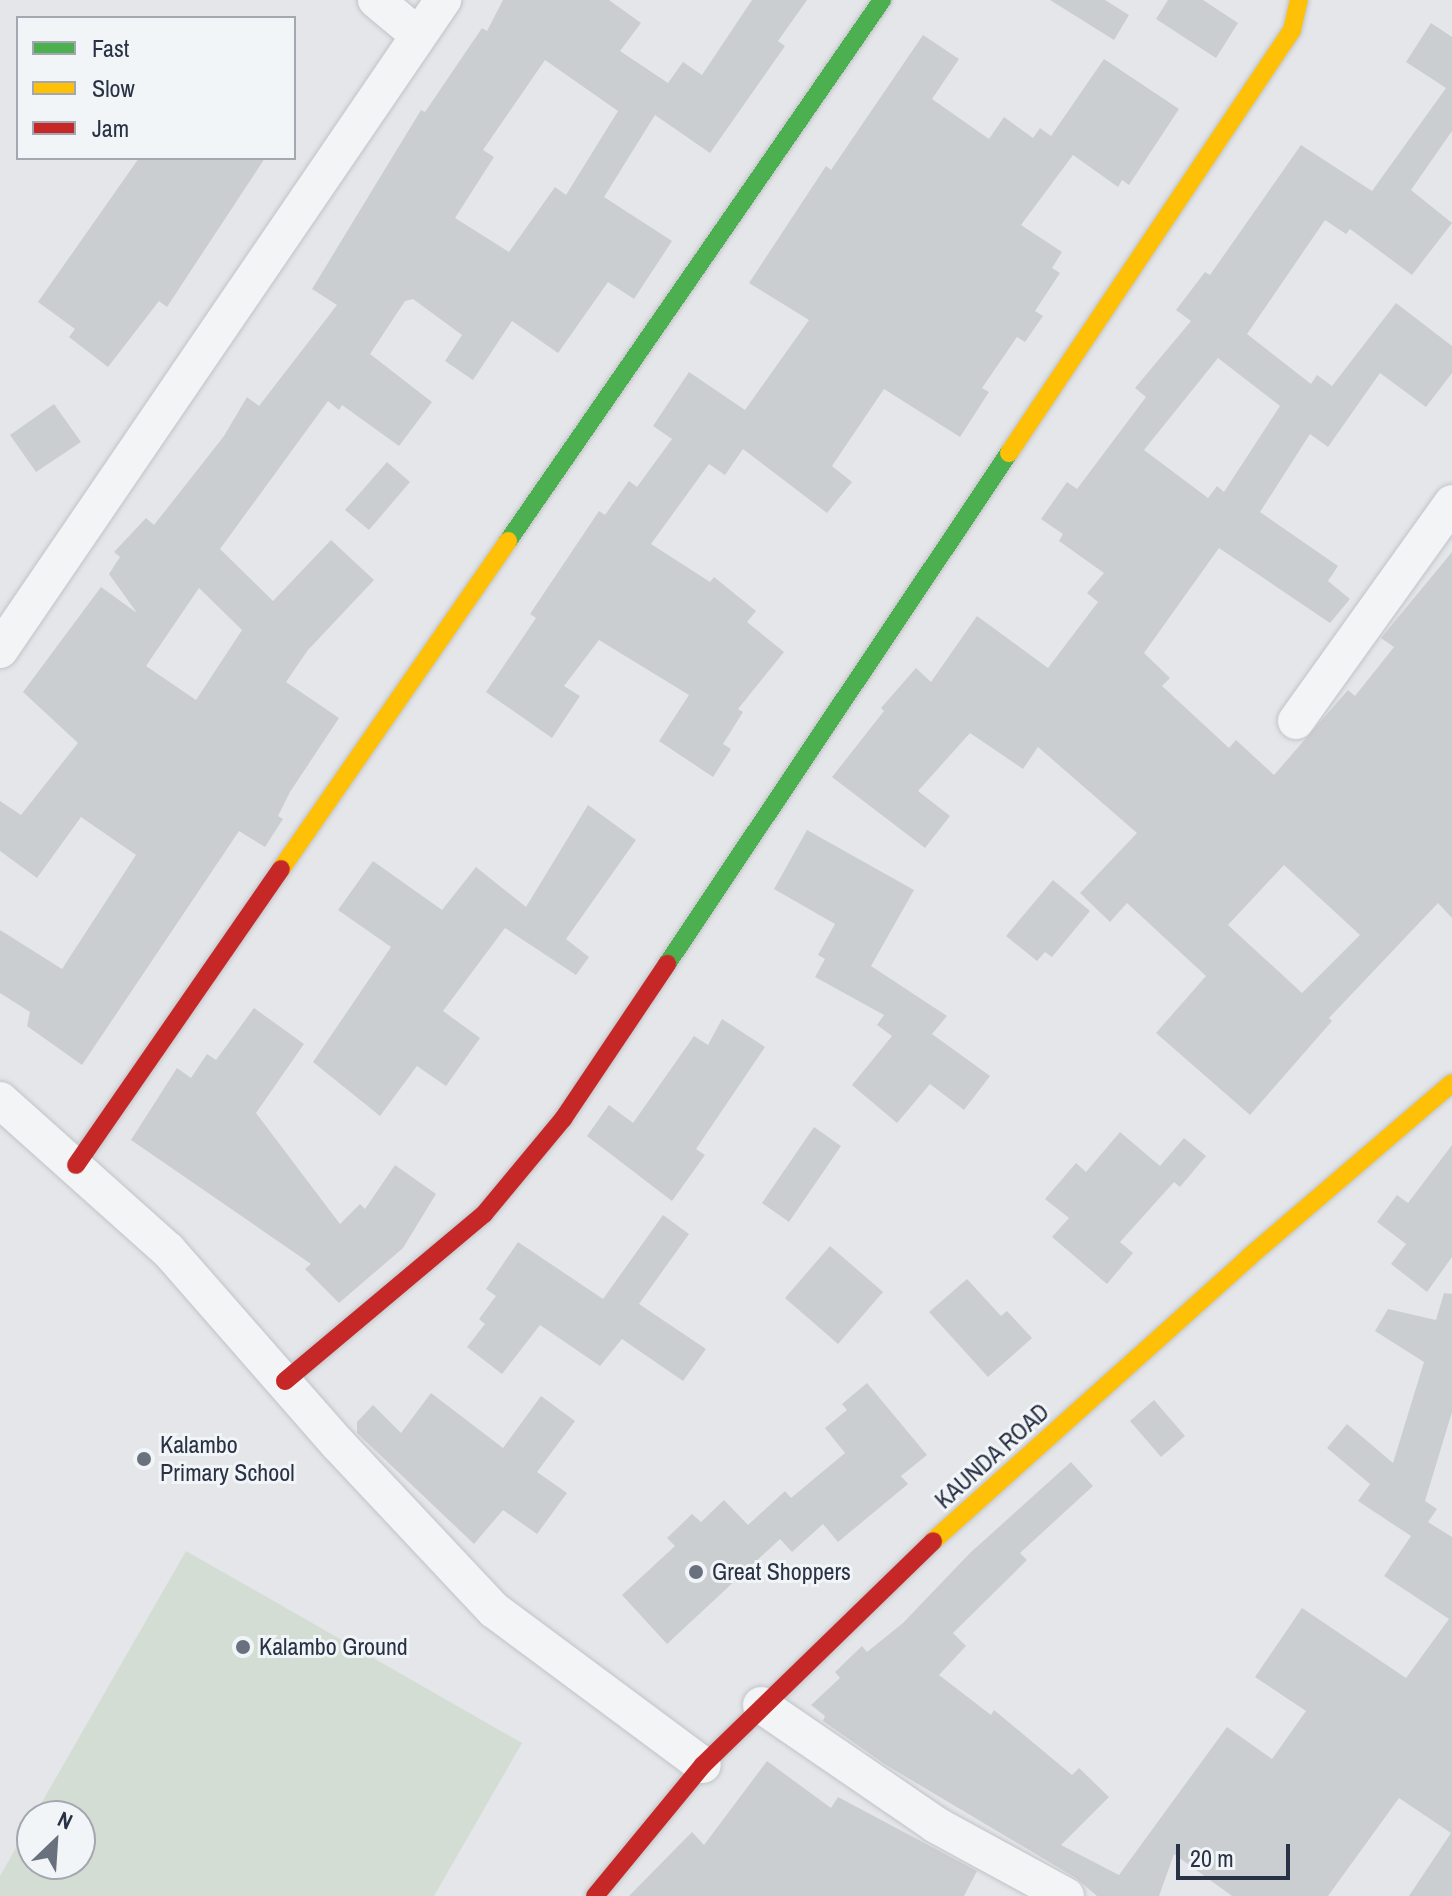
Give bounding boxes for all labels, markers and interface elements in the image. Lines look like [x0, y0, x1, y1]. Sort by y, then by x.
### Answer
legend [16, 16, 296, 160]
text: Fast [92, 32, 129, 64]
text: Slow [92, 72, 135, 104]
text: Jam [92, 112, 129, 144]
street label: KAUNDA ROAD [929, 1397, 1055, 1515]
place label: Kalambo Primary School [160, 1431, 295, 1487]
marker: Kalambo Primary School [135, 1450, 153, 1468]
place label: Great Shoppers [712, 1558, 851, 1586]
marker: Great Shoppers [687, 1563, 705, 1581]
place label: Kalambo Ground [259, 1633, 408, 1661]
marker: Kalambo Ground [234, 1638, 252, 1656]
north arrow [16, 1800, 96, 1880]
text: N [53, 1804, 78, 1836]
scale bar [1180, 1828, 1294, 1878]
text: 20 m [1190, 1842, 1234, 1874]

